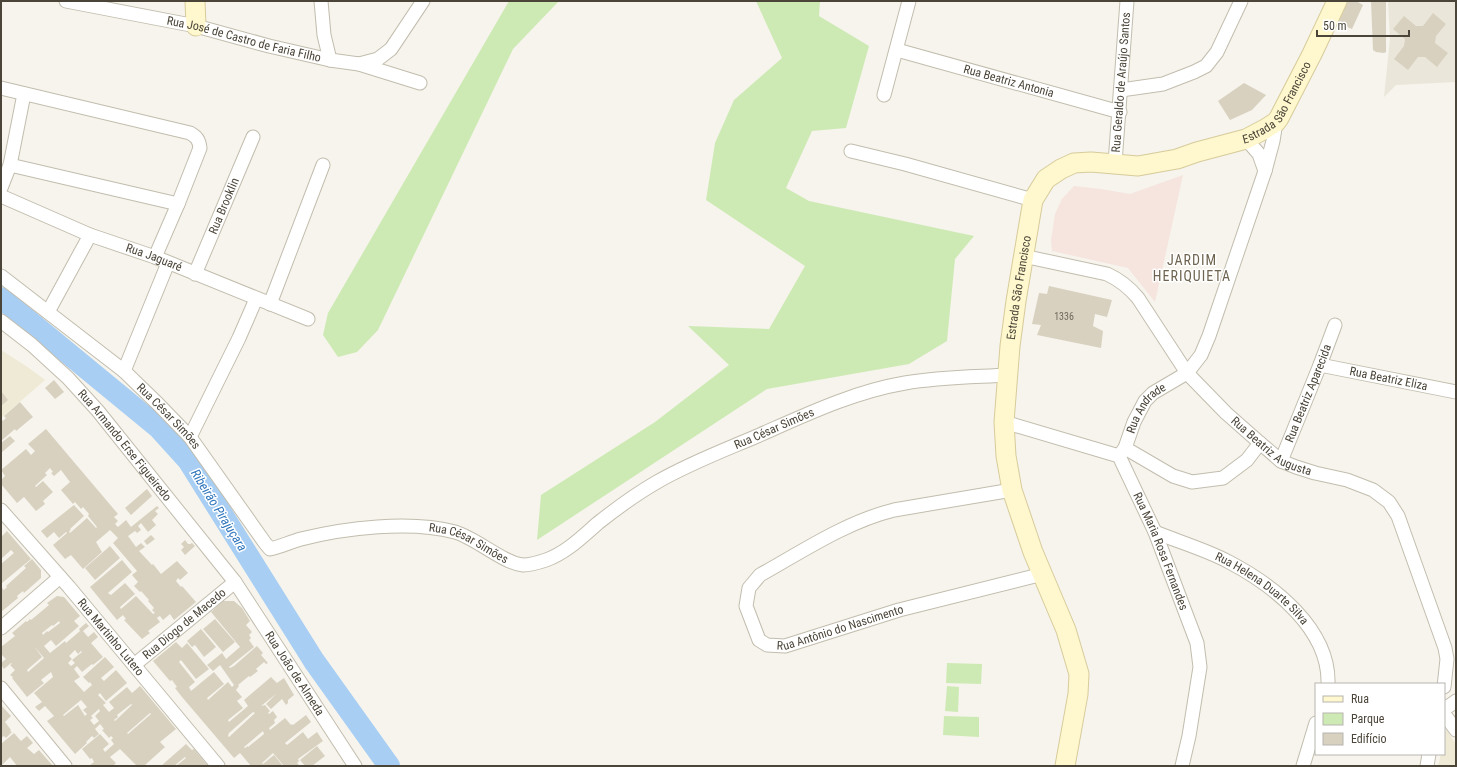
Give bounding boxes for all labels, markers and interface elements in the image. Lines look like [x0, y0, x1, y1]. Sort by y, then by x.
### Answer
street label: Rua Geraldo de Araújo Santos [1109, 12, 1133, 153]
scale bar [1317, 12, 1409, 38]
street label: Rua José de Castro de Faria Filho [166, 14, 322, 65]
text: 50 m [1323, 19, 1347, 33]
street label: Estrada São Francisco [1241, 59, 1314, 147]
street label: Rua Beatriz Antonia [962, 62, 1056, 100]
street label: Rua Brooklin [206, 175, 242, 236]
street label: Estrada São Francisco [1004, 234, 1034, 341]
street label: Rua Jaguaré [124, 241, 185, 274]
district label: JARDIM HERIQUIETA [1153, 252, 1231, 284]
house number: 1336 [1054, 311, 1074, 322]
street label: Rua Beatriz Aparecida [1282, 342, 1334, 444]
street label: Rua Beatriz Eliza [1348, 364, 1429, 393]
street label: Rua César Simões [134, 380, 203, 452]
street label: Rua Andrade [1124, 380, 1169, 435]
street label: Rua Armando Erse Figueiredo [75, 387, 174, 504]
street label: Rua César Simões [732, 405, 816, 452]
street label: Rua Beatriz Augusta [1228, 414, 1313, 479]
water label: Ribeirão Pirajuçara [188, 466, 250, 554]
street label: Rua Maria Rosa Fernandes [1130, 490, 1191, 612]
street label: Rua César Simões [428, 520, 511, 566]
street label: Rua Helena Duarte Silva [1213, 549, 1312, 628]
street label: Rua Diogo de Macedo [140, 585, 229, 662]
street label: Rua Martinho Lutero [75, 596, 147, 679]
street label: Rua Antônio do Nascimento [776, 602, 905, 653]
street label: Rua João de Almeda [262, 629, 327, 718]
legend [1315, 683, 1445, 755]
text: Rua [1351, 692, 1369, 706]
text: Parque [1351, 712, 1385, 726]
text: Edifício [1351, 732, 1387, 746]

